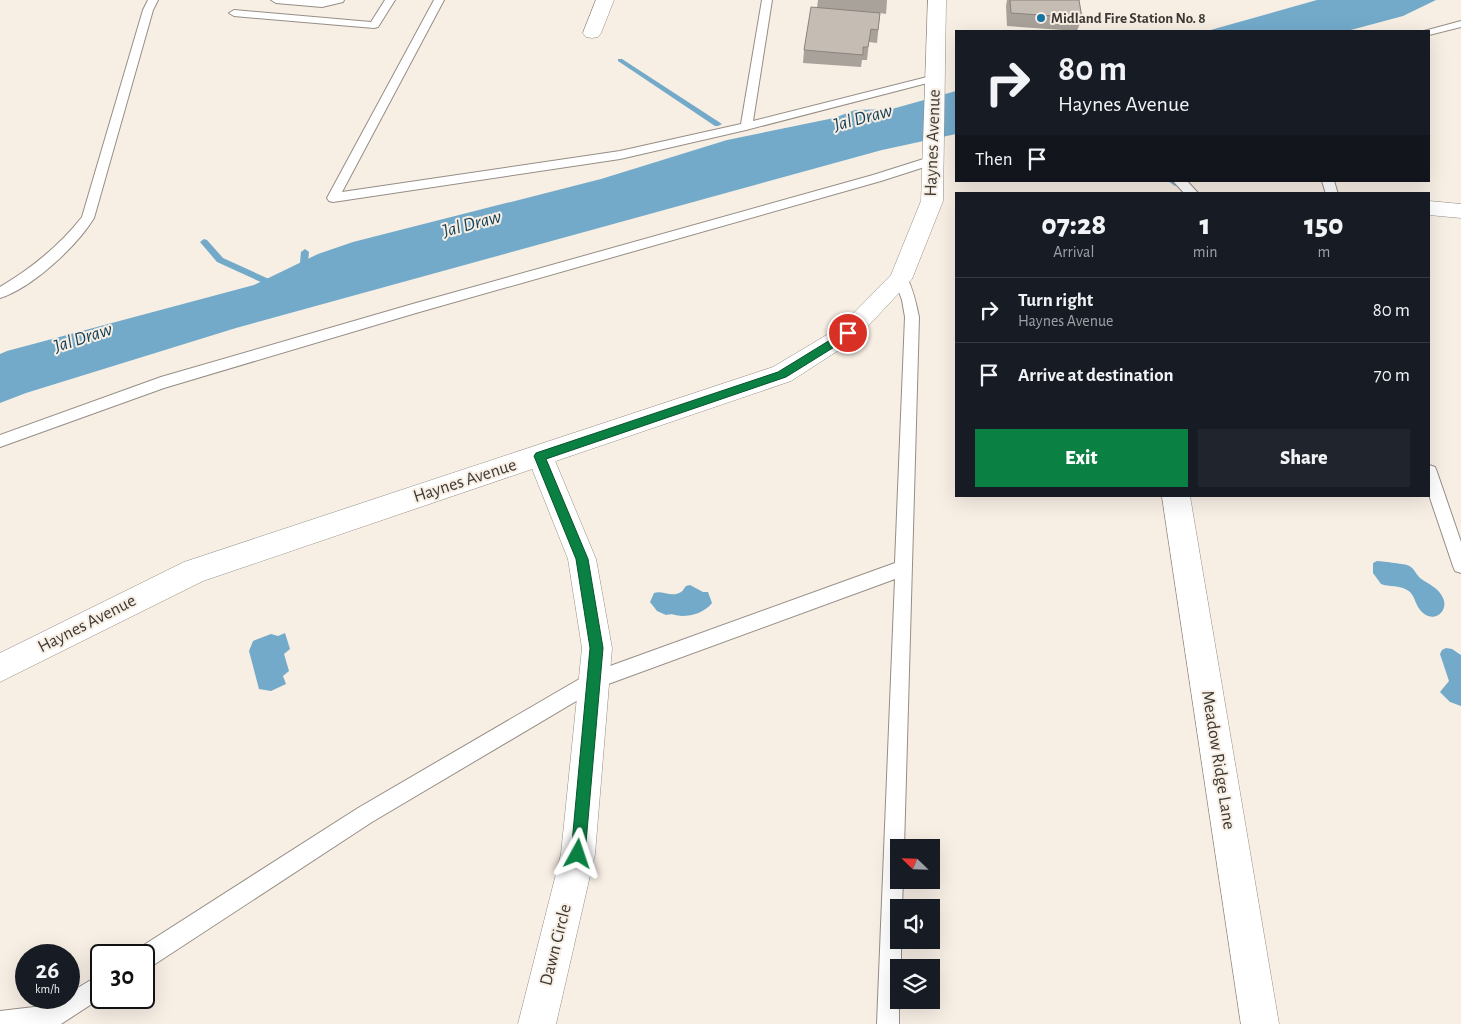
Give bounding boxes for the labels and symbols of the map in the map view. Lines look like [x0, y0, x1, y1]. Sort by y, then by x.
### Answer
place label: Midland Fire Station No. 8 [1051, 11, 1206, 26]
marker: Midland Fire Station No. 8 [1035, 12, 1047, 24]
street label: Haynes Avenue [922, 89, 944, 197]
water label: Jal Draw [831, 101, 894, 135]
water label: Jal Draw [440, 207, 503, 241]
pin [827, 312, 869, 354]
water label: Jal Draw [51, 320, 114, 357]
street label: Haynes Avenue [411, 456, 519, 506]
street label: Haynes Avenue [35, 592, 139, 656]
street label: Meadow Ridge Lane [1198, 689, 1238, 831]
position arrow [551, 827, 603, 879]
north arrow [890, 839, 940, 889]
street label: Dawn Circle [537, 902, 575, 988]
speed limit sign: 30 [90, 944, 155, 1009]

